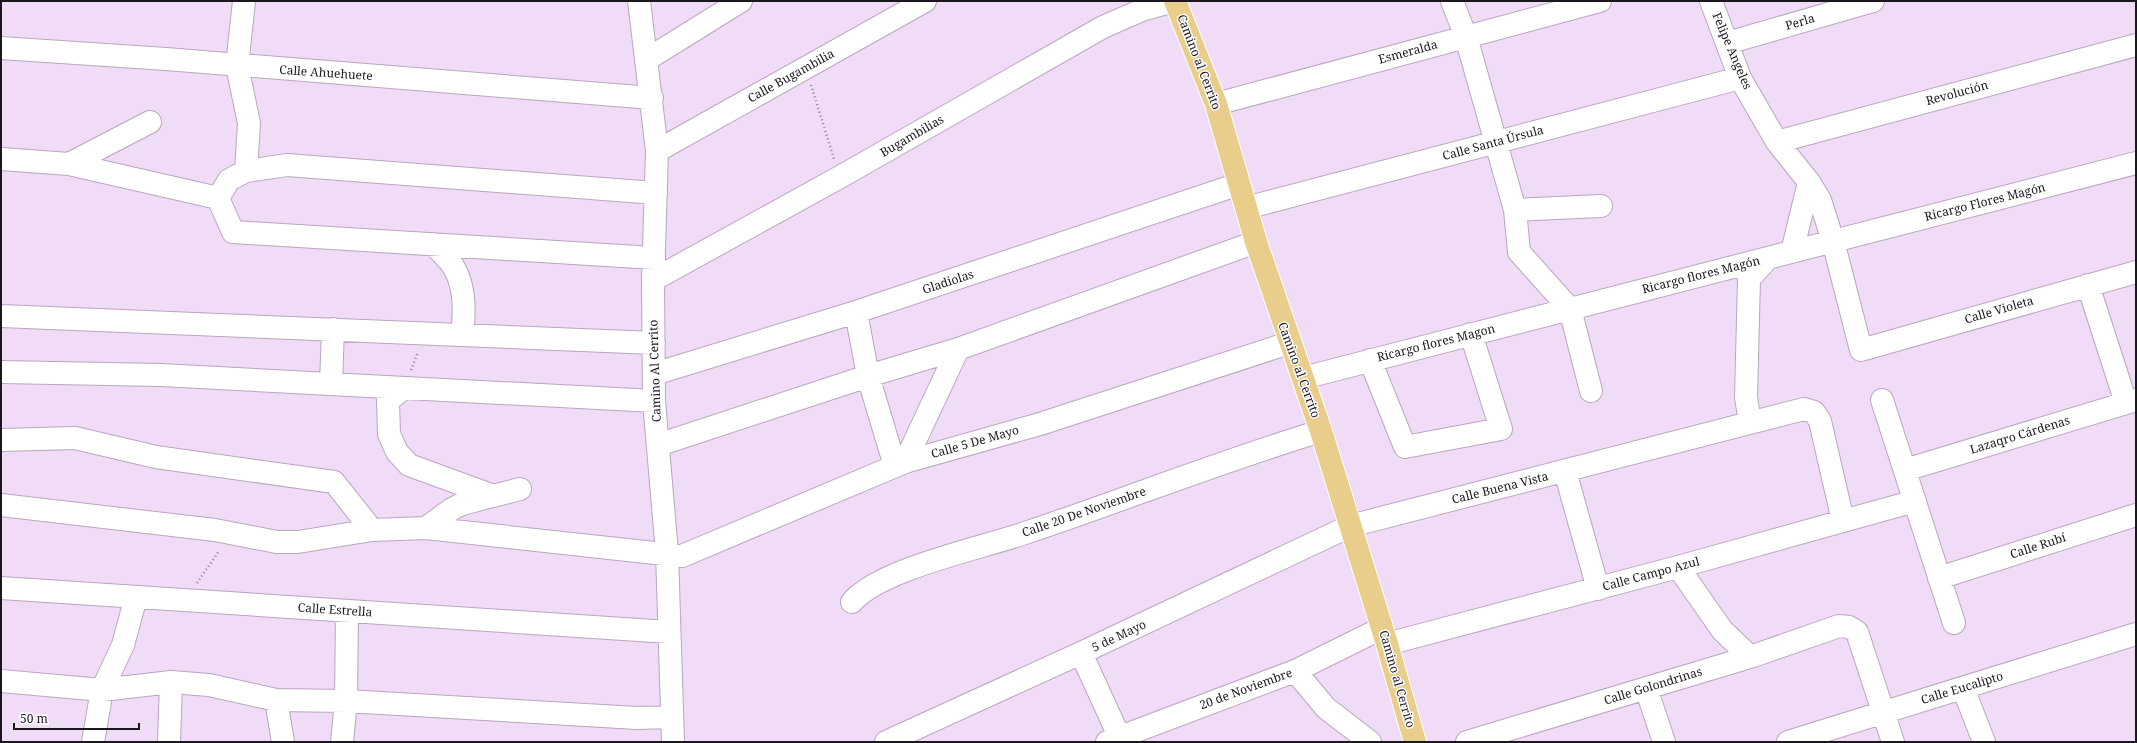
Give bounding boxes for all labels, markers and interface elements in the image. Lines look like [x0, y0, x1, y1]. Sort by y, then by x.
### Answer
street label: Perla [1783, 9, 1817, 34]
street label: Felipe Angeles [1709, 10, 1756, 92]
street label: Camino al Cerrito [1173, 12, 1225, 112]
street label: Esmeralda [1376, 35, 1440, 68]
street label: Calle Bugambilia [744, 45, 837, 106]
street label: Calle Ahuehuete [279, 61, 373, 84]
street label: Revolución [1924, 76, 1990, 109]
street label: Bugambilias [877, 110, 947, 161]
street label: Calle Santa Úrsula [1440, 121, 1546, 164]
street label: Ricargo Flores Magón [1923, 178, 2047, 225]
street label: Ricargo flores Magón [1640, 252, 1762, 297]
street label: Gladiolas [920, 265, 976, 298]
street label: Calle Violeta [1962, 291, 2036, 327]
street label: Camino Al Cerrito [644, 319, 665, 423]
street label: Camino al Cerrito [1274, 320, 1325, 420]
street label: Ricargo flores Magon [1375, 320, 1497, 365]
street label: Lazaqro Cárdenas [1968, 411, 2072, 458]
street label: Calle 5 De Mayo [929, 421, 1021, 462]
street label: Calle Buena Vista [1450, 467, 1550, 508]
street label: Calle 20 De Noviembre [1020, 482, 1148, 541]
street label: Calle Rubí [2008, 528, 2068, 563]
street label: Calle Campo Azul [1600, 552, 1702, 595]
street label: Calle Estrella [297, 598, 373, 621]
street label: 5 de Mayo [1089, 616, 1149, 656]
street label: Camino al Cerrito [1375, 628, 1420, 730]
street label: Calle Golondrinas [1602, 663, 1704, 709]
street label: 20 de Noviembre [1197, 664, 1295, 713]
street label: Calle Eucalipto [1919, 667, 2005, 708]
scale bar [14, 705, 139, 731]
text: 50 m [20, 710, 48, 727]

